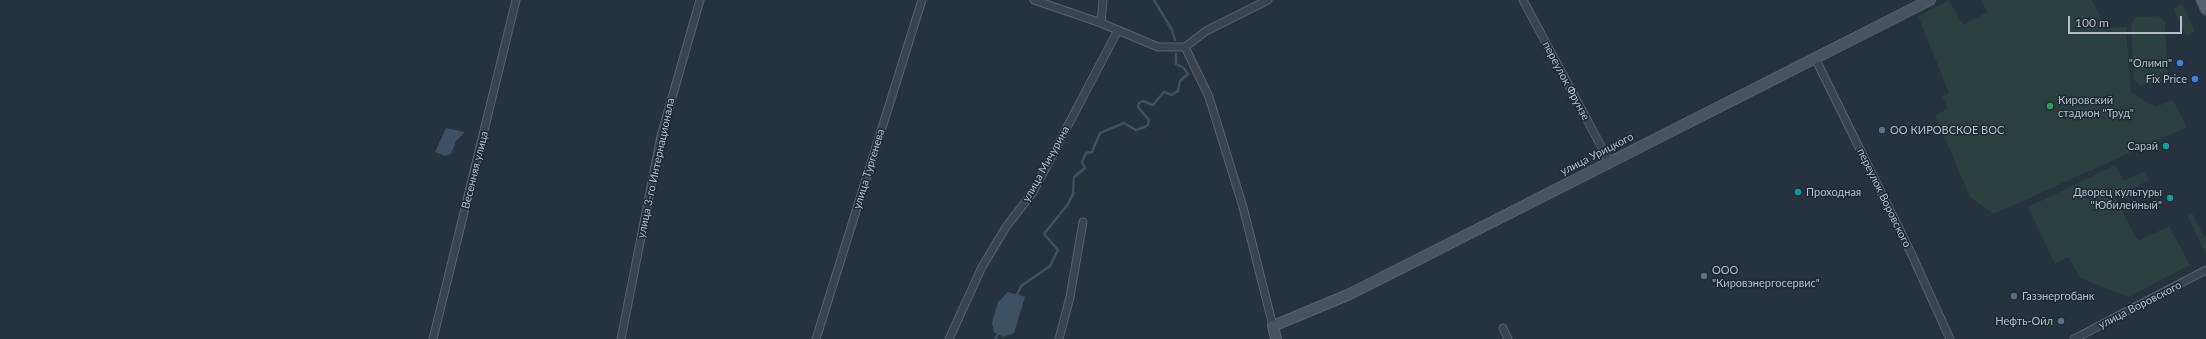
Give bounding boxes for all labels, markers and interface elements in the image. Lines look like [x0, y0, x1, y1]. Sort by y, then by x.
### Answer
scale bar [2070, 8, 2184, 34]
text: 100 m [2075, 15, 2109, 30]
street label: переулок Фрунзе [1540, 39, 1592, 123]
place label: "Олимп" [2129, 56, 2172, 70]
marker: "Олимп" [2175, 58, 2185, 68]
place label: Fix Price [2146, 72, 2187, 86]
marker: Fix Price [2190, 74, 2200, 84]
place label: Кировский стадион "Труд" [2058, 93, 2134, 119]
street label: улица 3-го Интернационала [635, 97, 677, 239]
marker: Кировский стадион "Труд" [2045, 101, 2055, 111]
place label: ОО КИРОВСКОЕ ВОС [1890, 123, 2004, 137]
street label: улица Мичурина [1020, 124, 1072, 204]
marker: ОО КИРОВСКОЕ ВОС [1877, 125, 1887, 135]
street label: улица Тургенева [851, 127, 887, 211]
street label: Весенняя улица [459, 130, 491, 210]
street label: улица Урицкого [1558, 130, 1636, 178]
place label: Сарай [2127, 139, 2158, 153]
marker: Сарай [2161, 141, 2171, 151]
street label: переулок Воровского [1854, 146, 1914, 250]
place label: Проходная [1806, 185, 1861, 199]
place label: Дворец культуры "Юбилейный" [2073, 185, 2162, 211]
marker: Проходная [1793, 187, 1803, 197]
marker: Дворец культуры "Юбилейный" [2165, 193, 2175, 203]
place label: ООО "Кировэнергосервис" [1712, 263, 1820, 289]
marker: ООО "Кировэнергосервис" [1699, 271, 1709, 281]
street label: улица Воровского [2096, 278, 2184, 332]
place label: Газэнергобанк [2022, 289, 2094, 303]
marker: Газэнергобанк [2009, 291, 2019, 301]
place label: Нефть-Ойл [1995, 314, 2053, 328]
marker: Нефть-Ойл [2056, 316, 2066, 326]

